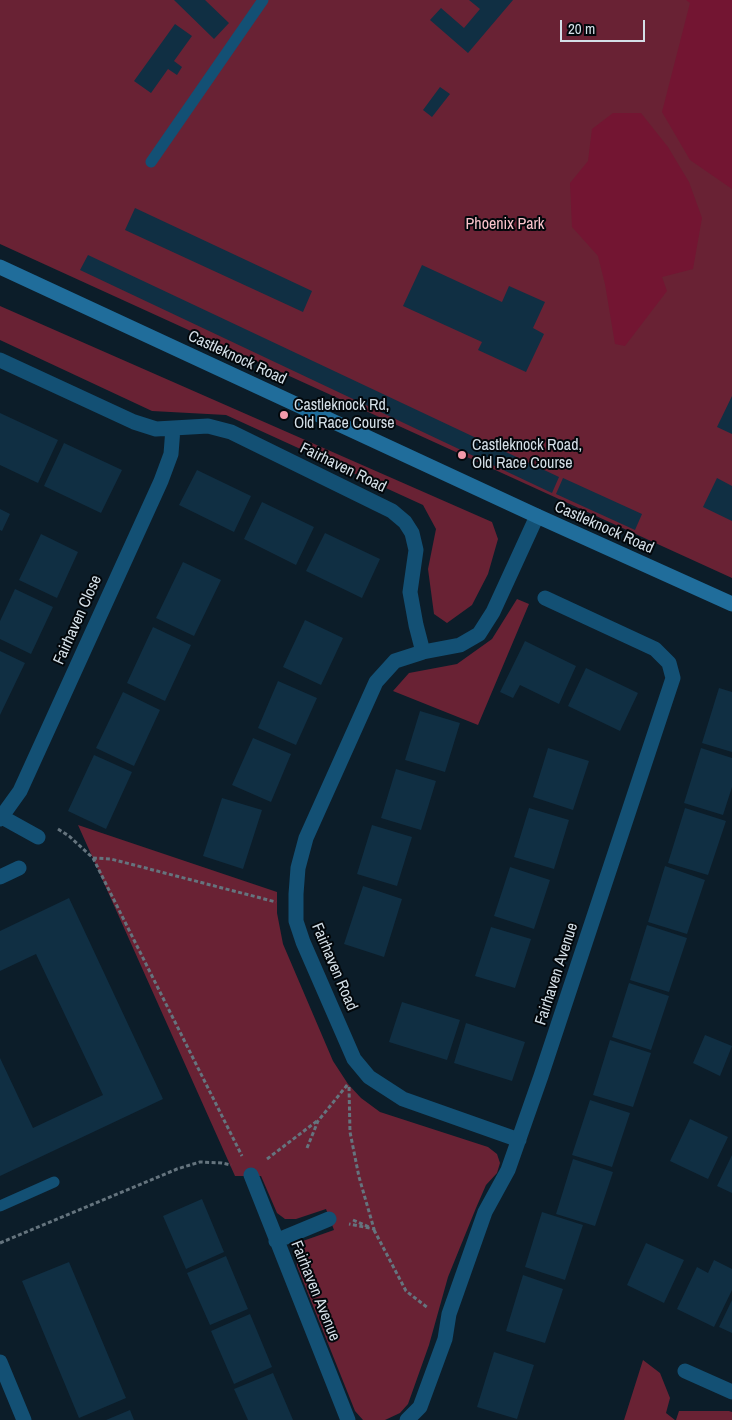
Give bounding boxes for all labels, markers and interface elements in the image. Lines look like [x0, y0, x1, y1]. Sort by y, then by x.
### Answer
scale bar [562, 10, 647, 42]
text: 20 m [568, 18, 595, 39]
park label: Phoenix Park [466, 215, 544, 235]
street label: Castleknock Road [185, 327, 289, 389]
place label: Castleknock Rd, Old Race Course [294, 396, 395, 434]
marker: Castleknock Rd, Old Race Course [278, 409, 290, 421]
place label: Castleknock Road, Old Race Course [472, 436, 582, 474]
street label: Fairhaven Road [297, 439, 389, 497]
marker: Castleknock Road, Old Race Course [456, 449, 468, 461]
street label: Castleknock Road [551, 498, 657, 558]
street label: Fairhaven Close [50, 572, 106, 668]
street label: Fairhaven Road [307, 920, 361, 1014]
street label: Fairhaven Avenue [531, 920, 583, 1028]
street label: Fairhaven Avenue [286, 1238, 344, 1344]

